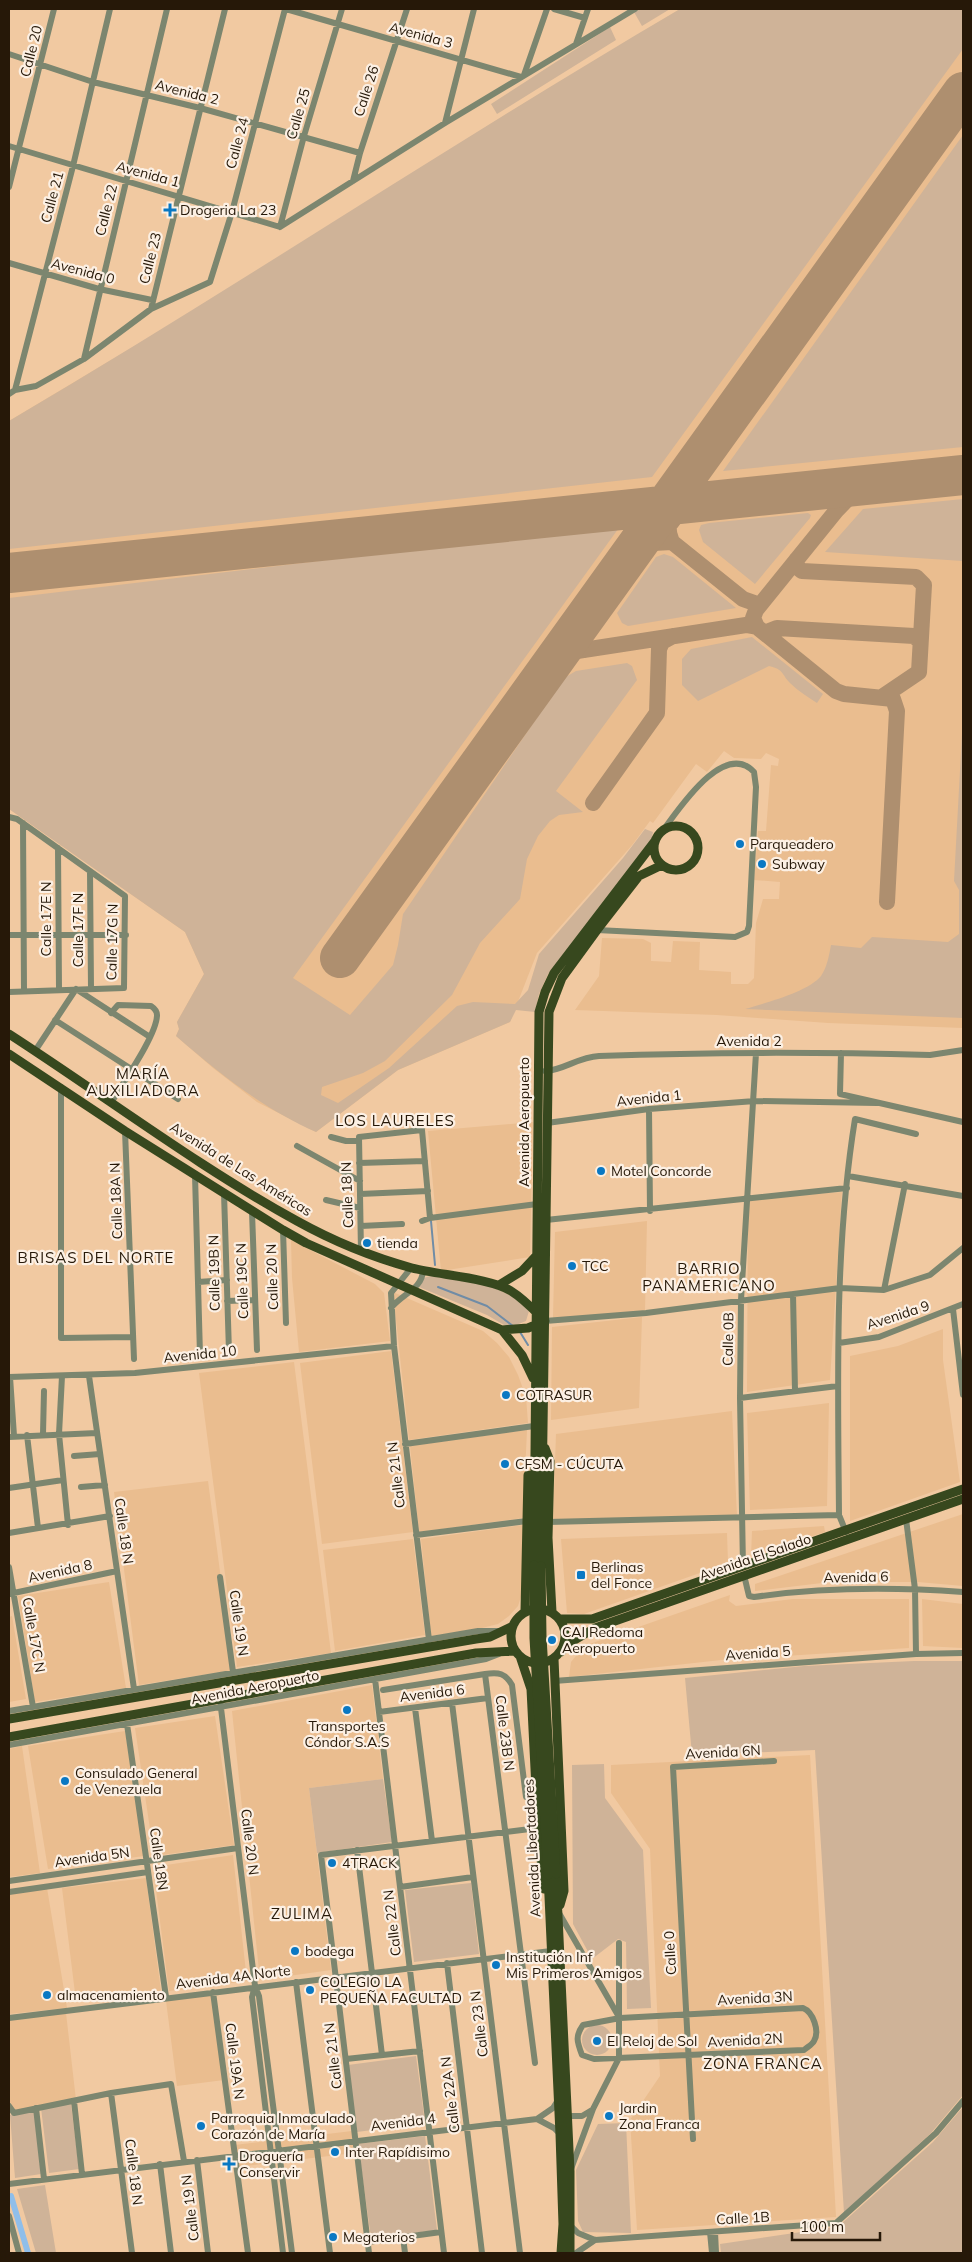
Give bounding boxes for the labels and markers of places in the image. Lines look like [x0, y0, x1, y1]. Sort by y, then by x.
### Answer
place label: Drogeria La 23 [180, 201, 276, 219]
marker: Drogeria La 23 [164, 204, 176, 216]
place label: Parqueadero [750, 835, 834, 853]
marker: Parqueadero [734, 838, 746, 850]
place label: Subway [772, 855, 825, 873]
marker: Subway [756, 858, 768, 870]
place label: Motel Concorde [611, 1162, 711, 1180]
marker: Motel Concorde [595, 1165, 607, 1177]
place label: tienda [377, 1234, 418, 1252]
marker: tienda [361, 1237, 373, 1249]
place label: TCC [582, 1257, 609, 1275]
marker: TCC [566, 1260, 578, 1272]
place label: COTRASUR [516, 1386, 593, 1404]
marker: COTRASUR [500, 1389, 512, 1401]
place label: CFSM - CÚCUTA [515, 1455, 624, 1473]
marker: CFSM - CÚCUTA [499, 1458, 511, 1470]
place label: Berlinas del Fonce [591, 1558, 652, 1592]
marker: Berlinas del Fonce [575, 1569, 587, 1581]
place label: CAI Redoma Aeropuerto [562, 1623, 643, 1657]
marker: CAI Redoma Aeropuerto [546, 1634, 558, 1646]
marker: Transportes Cóndor S.A.S [341, 1704, 353, 1716]
place label: Transportes Cóndor S.A.S [304, 1717, 390, 1751]
place label: Consulado General de Venezuela [75, 1764, 198, 1798]
marker: Consulado General de Venezuela [59, 1775, 71, 1787]
place label: 4TRACK [342, 1854, 398, 1872]
marker: 4TRACK [326, 1857, 338, 1869]
place label: bodega [305, 1942, 354, 1960]
marker: bodega [289, 1945, 301, 1957]
place label: Institución Inf Mis Primeros Amigos [506, 1948, 642, 1982]
marker: Institución Inf Mis Primeros Amigos [490, 1959, 502, 1971]
place label: COLEGIO LA PEQUEÑA FACULTAD [320, 1973, 462, 2007]
marker: COLEGIO LA PEQUEÑA FACULTAD [304, 1984, 316, 1996]
place label: almacenamiento [57, 1986, 165, 2004]
marker: almacenamiento [41, 1989, 53, 2001]
place label: El Reloj de Sol [607, 2032, 697, 2050]
marker: El Reloj de Sol [591, 2035, 603, 2047]
place label: Jardin Zona Franca [619, 2099, 700, 2133]
place label: Parroquia Inmaculado Corazón de María [211, 2109, 354, 2143]
marker: Jardin Zona Franca [603, 2110, 615, 2122]
marker: Parroquia Inmaculado Corazón de María [195, 2120, 207, 2132]
place label: Inter Rapídisimo [345, 2143, 450, 2161]
marker: Inter Rapídisimo [329, 2146, 341, 2158]
place label: Droguería Conservir [239, 2147, 303, 2181]
marker: Droguería Conservir [223, 2158, 235, 2170]
place label: Megaterios [343, 2228, 415, 2246]
marker: Megaterios [327, 2231, 339, 2243]

